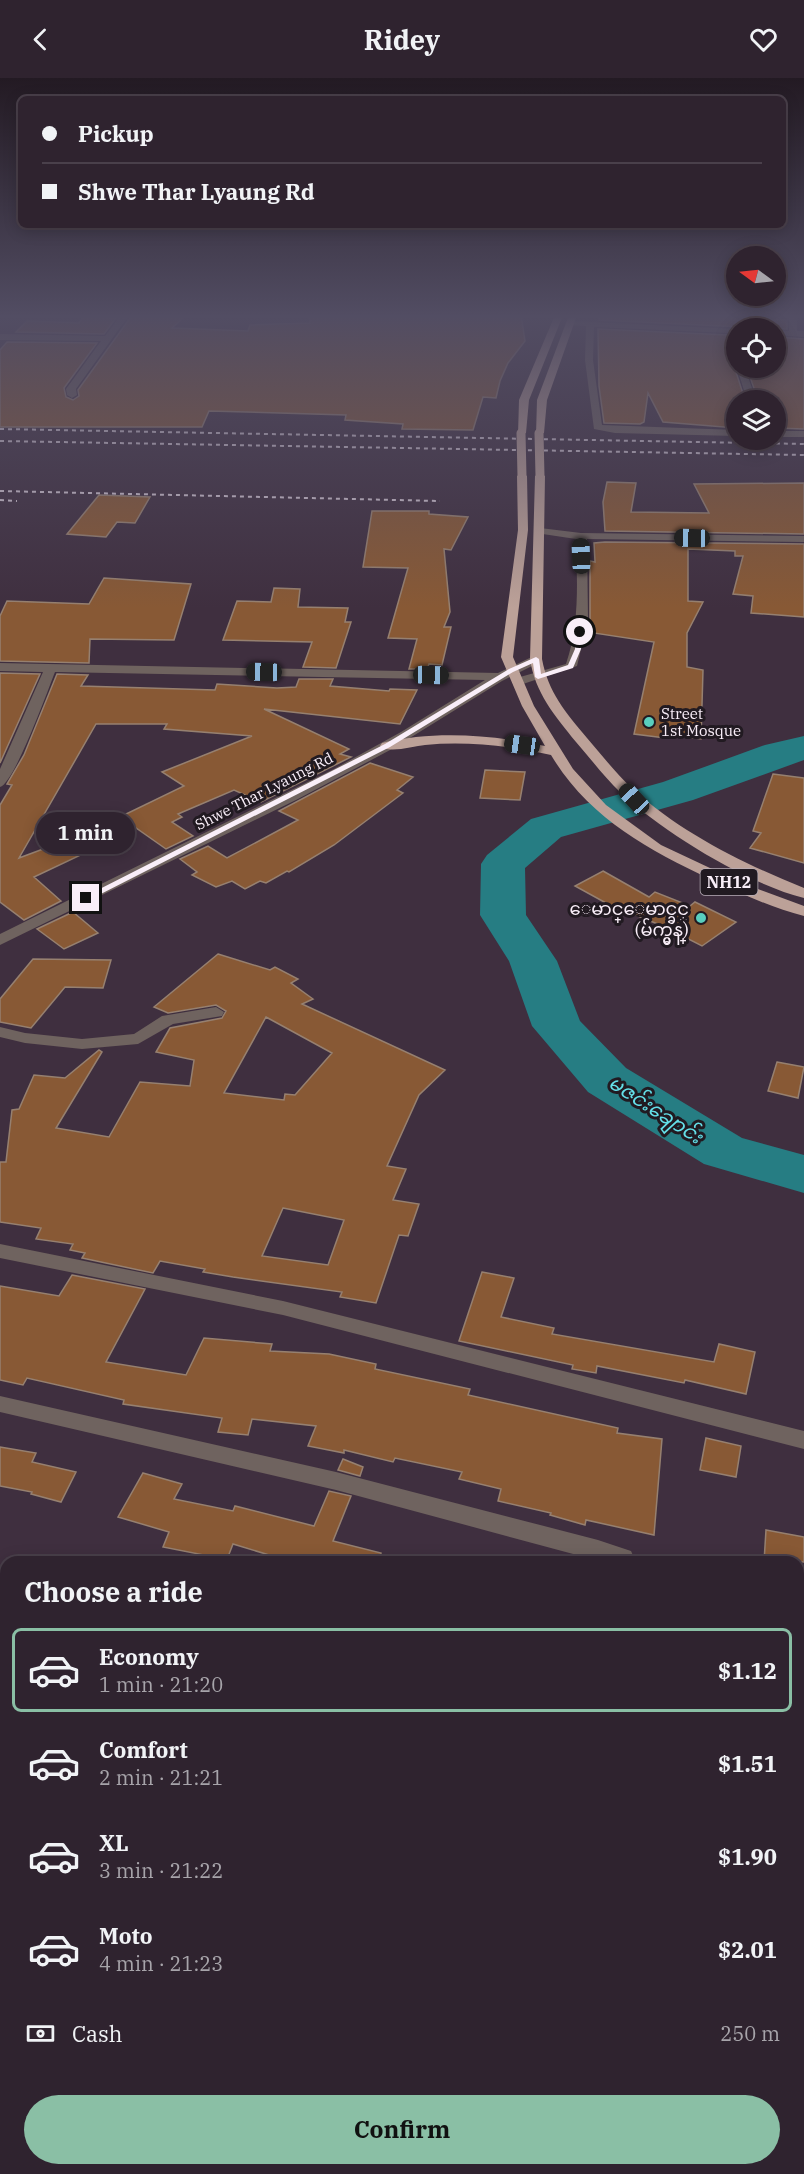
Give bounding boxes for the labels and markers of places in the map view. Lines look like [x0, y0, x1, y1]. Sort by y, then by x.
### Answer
place label: Street 1st Mosque [661, 704, 741, 740]
marker: Street 1st Mosque [642, 715, 656, 729]
place label: ေမာင္ေမာင္ခင္ (မ်က္မွန္) [570, 897, 689, 945]
marker: ေမာင္ေမာင္ခင္ (မ်က္မွန္) [694, 911, 708, 925]

